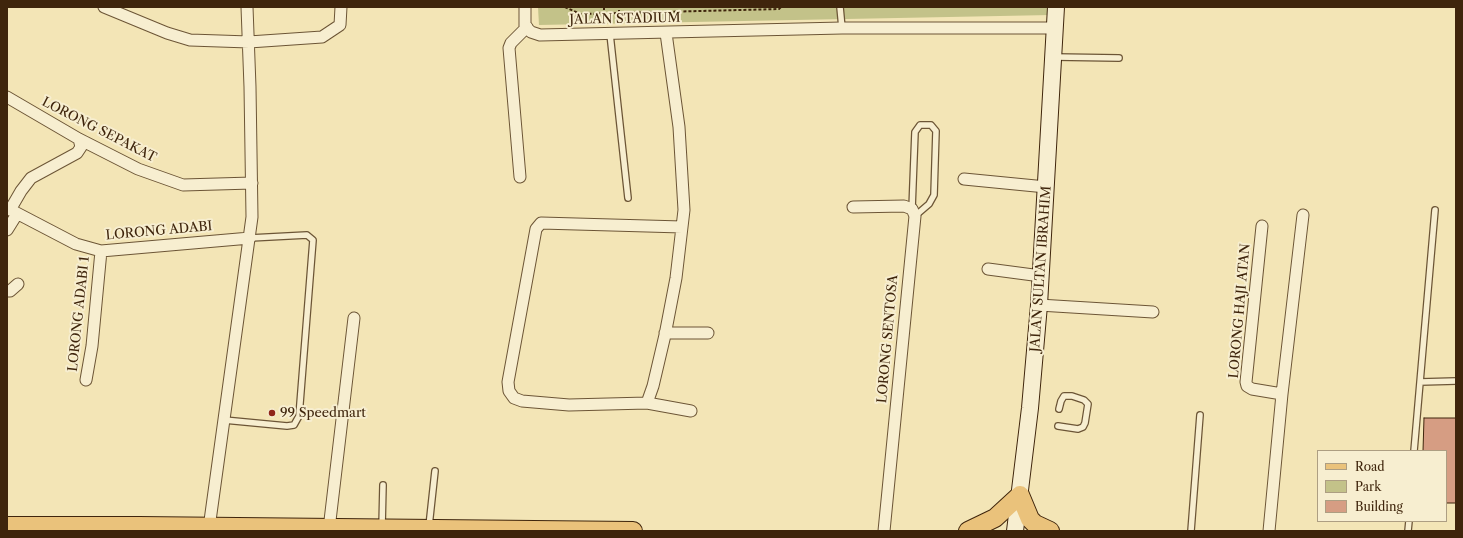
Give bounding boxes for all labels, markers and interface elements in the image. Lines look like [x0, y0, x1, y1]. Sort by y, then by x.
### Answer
street label: JALAN STADIUM [569, 10, 681, 28]
street label: LORONG SEPAKAT [39, 94, 159, 166]
street label: JALAN SULTAN IBRAHIM [1027, 185, 1055, 353]
street label: LORONG ADABI [105, 219, 213, 243]
street label: LORONG HAJI ATAN [1226, 243, 1254, 379]
street label: LORONG ADABI 1 [65, 255, 93, 373]
street label: LORONG SENTOSA [875, 274, 901, 404]
place label: 99 Speedmart [280, 405, 366, 421]
marker: 99 Speedmart [267, 408, 277, 418]
legend [1317, 450, 1447, 522]
text: Road [1355, 459, 1385, 474]
text: Park [1355, 479, 1381, 494]
text: Building [1355, 499, 1403, 514]

